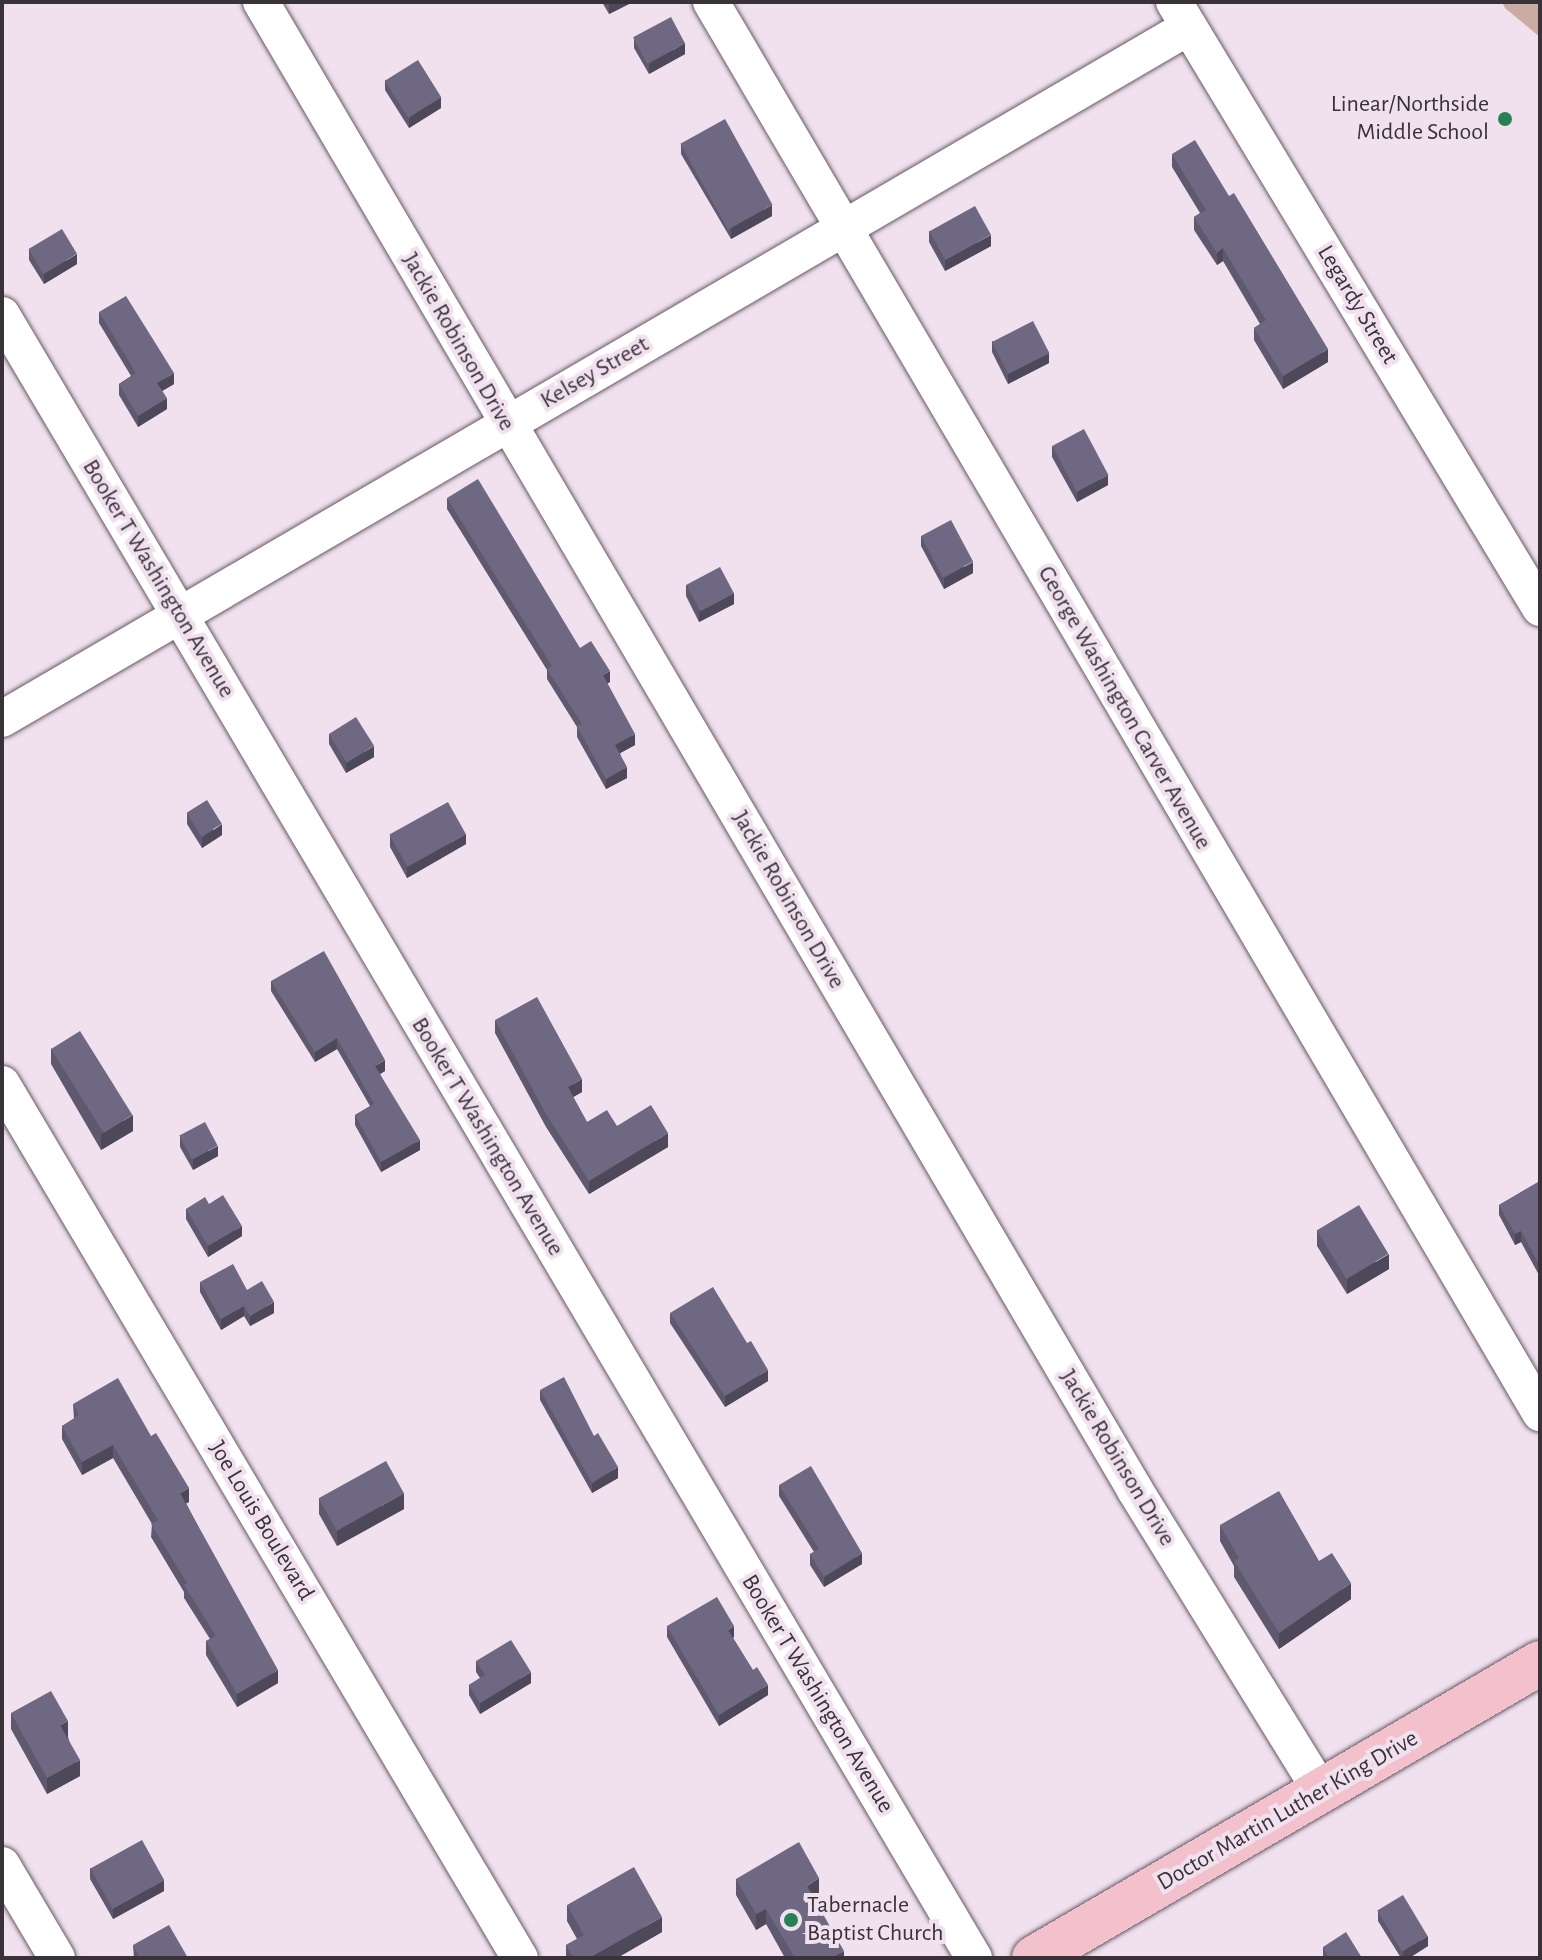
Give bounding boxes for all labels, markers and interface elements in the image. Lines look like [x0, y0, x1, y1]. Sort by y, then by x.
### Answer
place label: Linear/Northside Middle School [1331, 91, 1489, 147]
marker: Linear/Northside Middle School [1496, 110, 1514, 128]
street label: Legardy Street [1310, 240, 1404, 370]
street label: Jackie Robinson Drive [395, 248, 521, 436]
street label: Kelsey Street [536, 330, 654, 416]
street label: Booker T Washington Avenue [75, 455, 241, 703]
street label: George Washington Carver Avenue [1031, 561, 1217, 855]
street label: Jackie Robinson Drive [725, 806, 851, 994]
street label: Booker T Washington Avenue [404, 1013, 570, 1261]
street label: Jackie Robinson Drive [1053, 1365, 1181, 1551]
street label: Joe Louis Boulevard [202, 1436, 320, 1606]
street label: Booker T Washington Avenue [734, 1570, 900, 1818]
street label: Doctor Martin Luther King Drive [1153, 1724, 1423, 1898]
place label: Tabernacle Baptist Church [807, 1892, 944, 1948]
marker: Tabernacle Baptist Church [782, 1911, 800, 1929]

